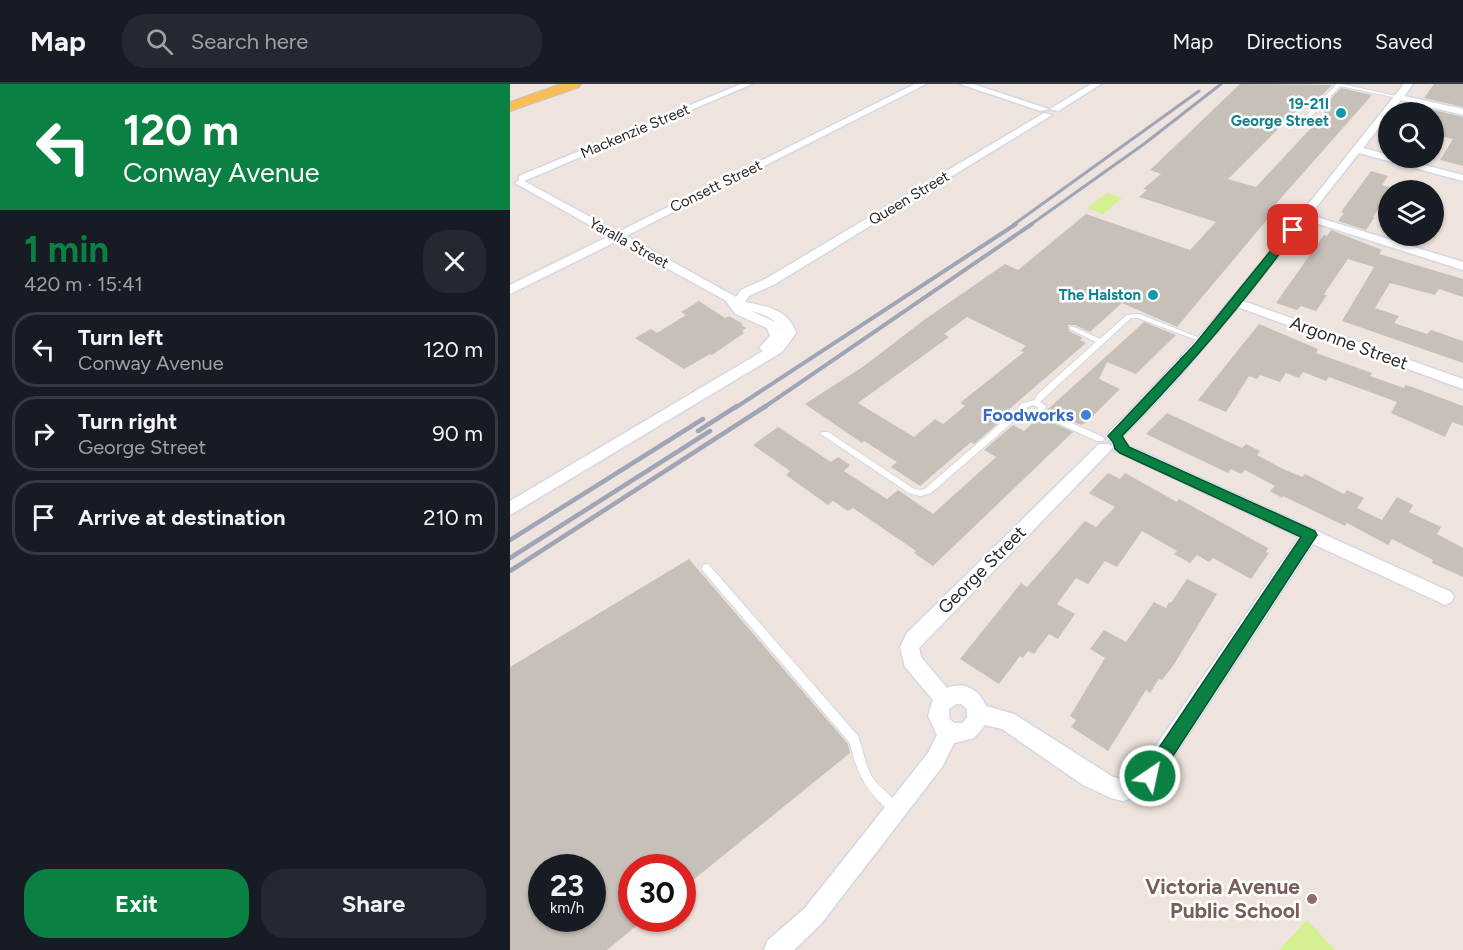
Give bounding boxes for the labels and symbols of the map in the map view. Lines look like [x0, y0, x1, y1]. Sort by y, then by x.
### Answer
place label: 19-21I George Street [1231, 95, 1329, 130]
street label: Mackenzie Street [578, 100, 693, 162]
marker: 19-21I George Street [1334, 106, 1348, 120]
street label: Consett Street [667, 156, 765, 216]
street label: Queen Street [866, 167, 953, 229]
pin [1267, 204, 1318, 255]
street label: Yaralla Street [586, 214, 672, 272]
place label: The Halston [1059, 286, 1141, 304]
marker: The Halston [1146, 288, 1160, 302]
street label: Argonne Street [1287, 311, 1411, 375]
place label: Foodworks [982, 404, 1075, 426]
marker: Foodworks [1079, 408, 1093, 422]
street label: George Street [933, 521, 1031, 619]
position arrow [1118, 744, 1182, 808]
speed limit sign: 30 [618, 854, 696, 932]
place label: Victoria Avenue Public School [1145, 874, 1300, 923]
marker: Victoria Avenue Public School [1305, 892, 1319, 906]

